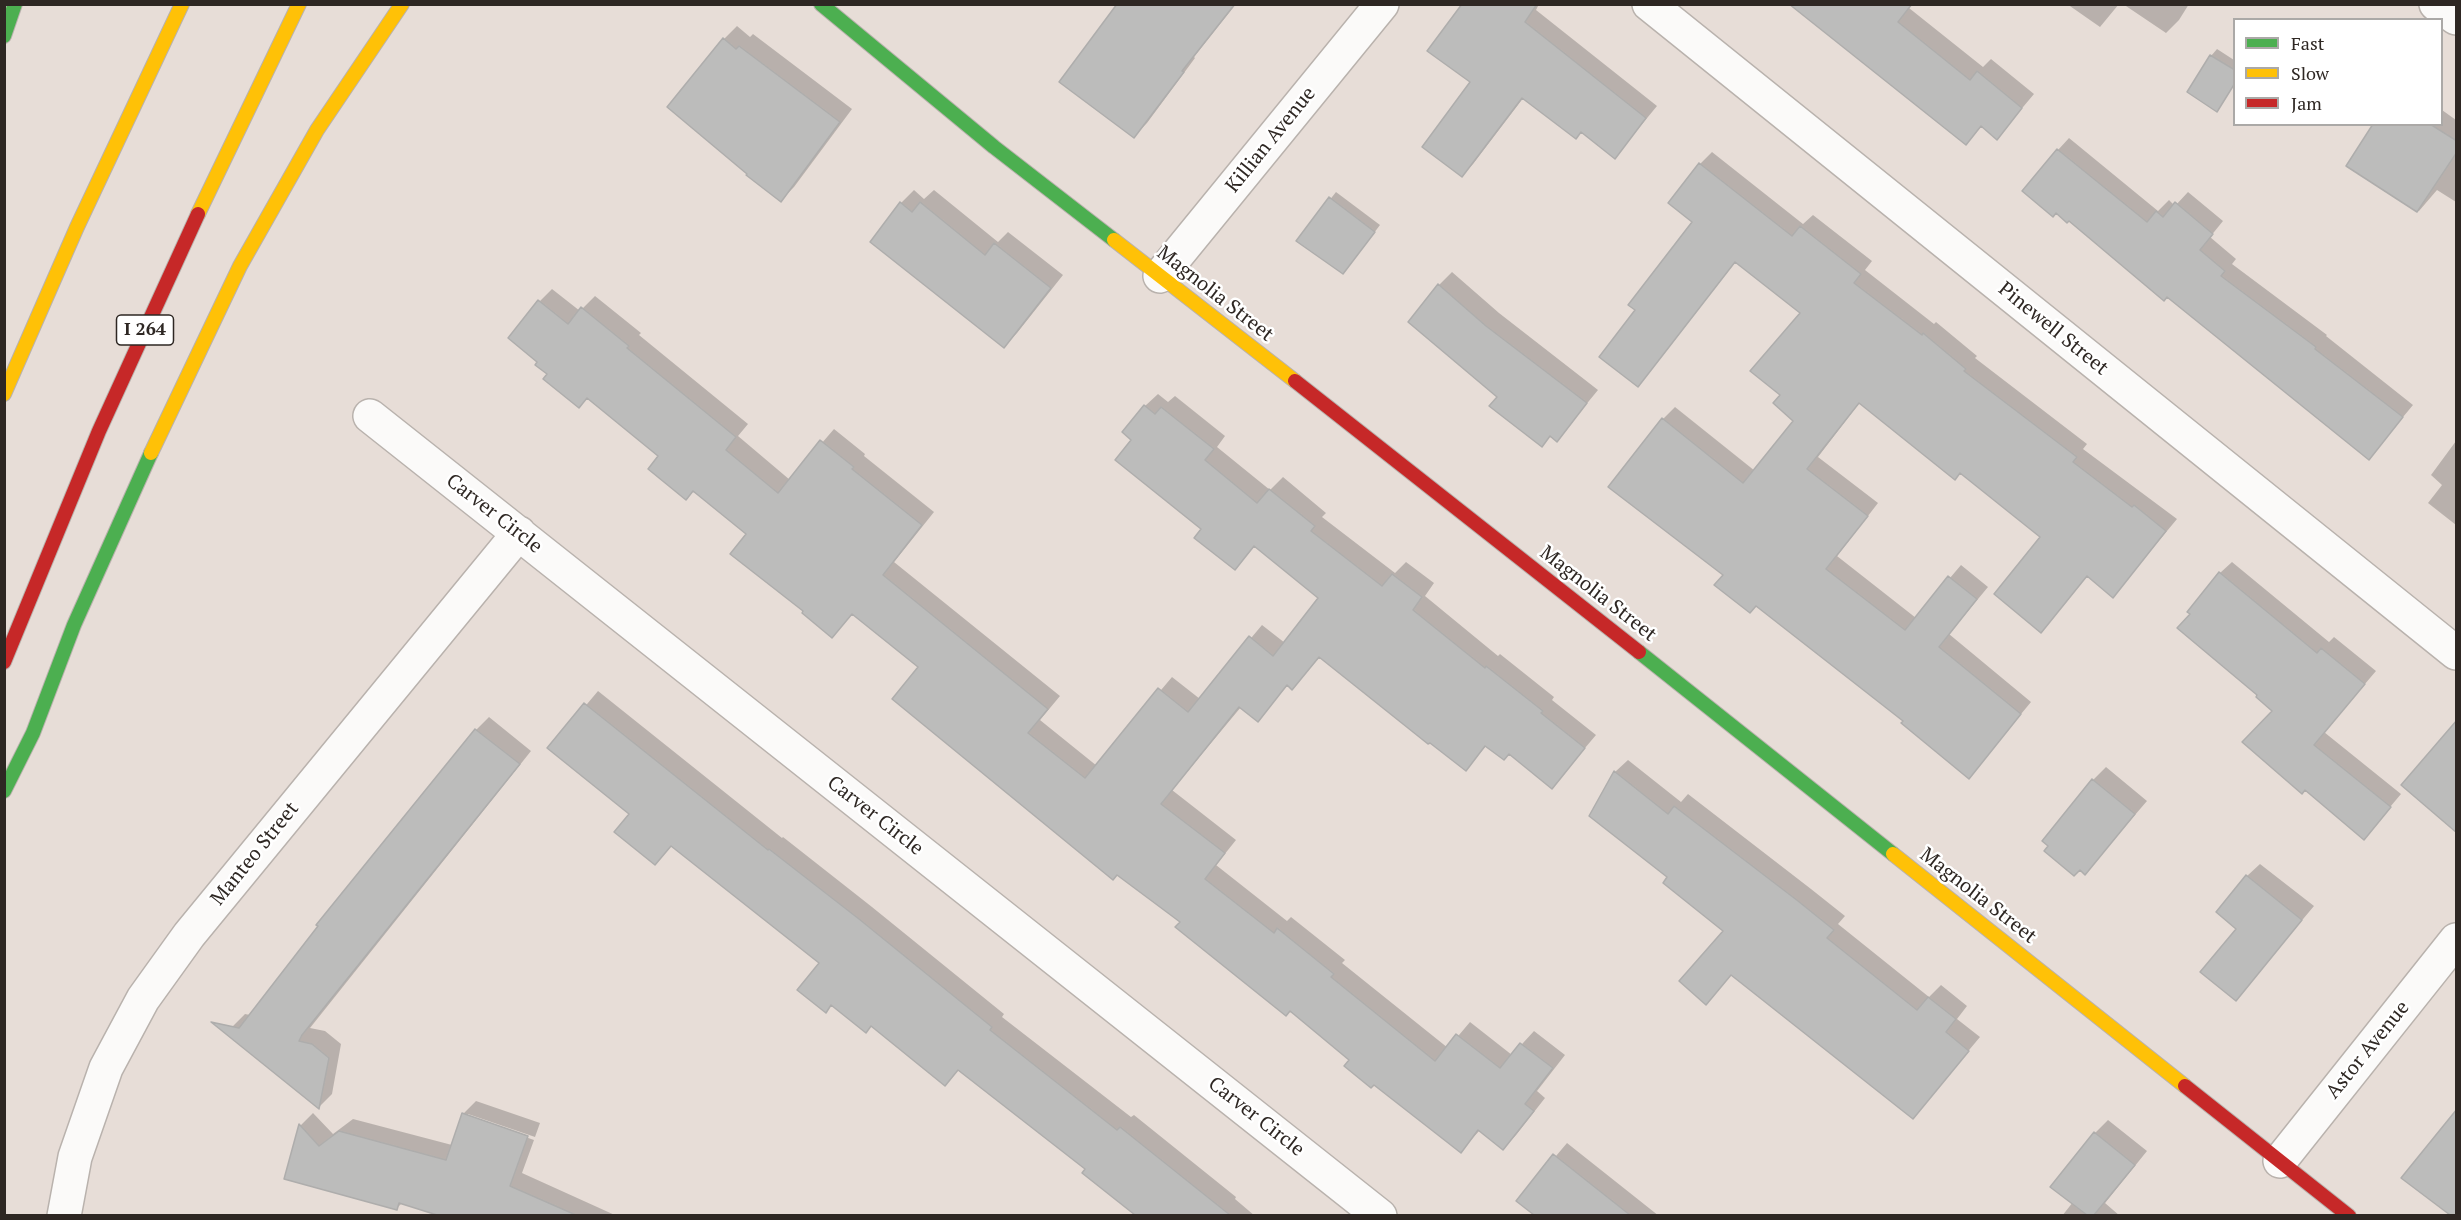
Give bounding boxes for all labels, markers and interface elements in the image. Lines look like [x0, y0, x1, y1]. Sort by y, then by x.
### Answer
legend [2233, 18, 2443, 126]
text: Fast [2291, 31, 2324, 55]
text: Slow [2291, 61, 2329, 85]
street label: Killian Avenue [1221, 82, 1321, 198]
text: Jam [2291, 91, 2322, 115]
street label: Magnolia Street [1152, 241, 1278, 347]
street label: Pinewell Street [1993, 277, 2113, 381]
road number: I 264 [116, 315, 174, 345]
street label: Carver Circle [441, 469, 547, 559]
street label: Magnolia Street [1535, 541, 1661, 647]
street label: Carver Circle [822, 771, 928, 861]
street label: Manteo Street [206, 797, 304, 911]
street label: Magnolia Street [1915, 843, 2041, 949]
street label: Astor Avenue [2321, 996, 2415, 1104]
street label: Carver Circle [1203, 1072, 1309, 1162]

